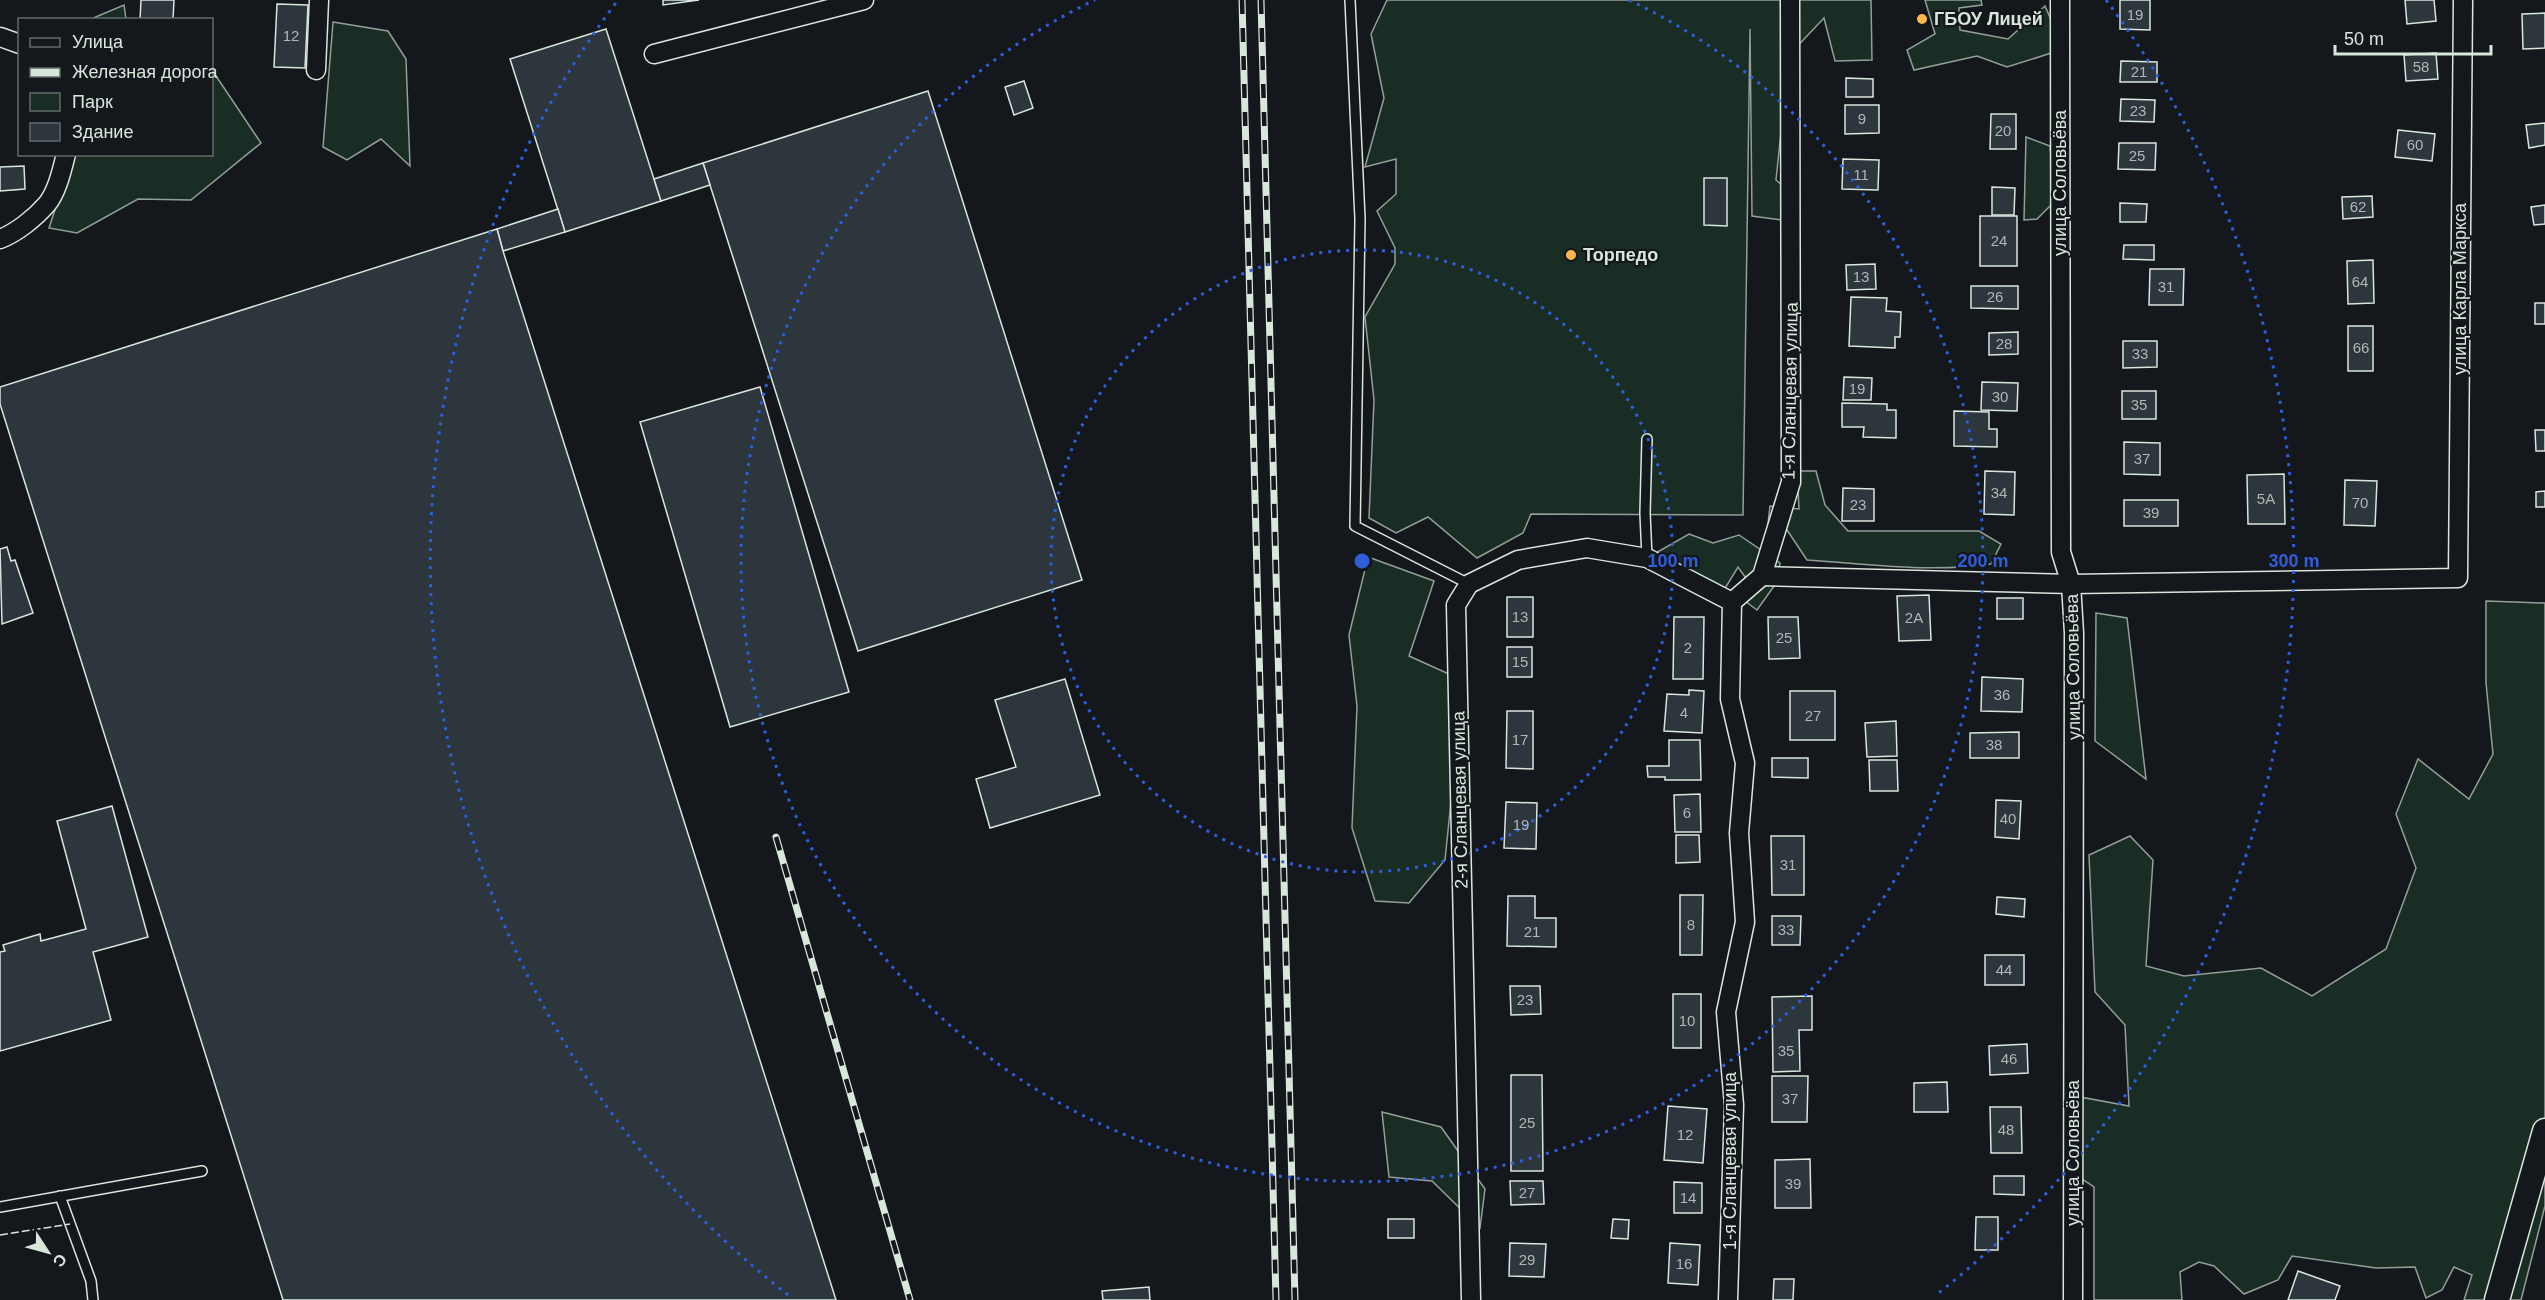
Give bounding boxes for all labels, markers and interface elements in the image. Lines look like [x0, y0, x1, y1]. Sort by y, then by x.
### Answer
house number: 19 [2127, 6, 2143, 23]
place label: ГБОУ Лицей [1934, 9, 2043, 29]
marker: ГБОУ Лицей [1915, 12, 1929, 26]
legend [18, 18, 213, 156]
scale bar [2335, 18, 2491, 56]
house number: 12 [283, 27, 299, 44]
text: 50 m [2344, 29, 2384, 49]
text: Улица [72, 32, 124, 52]
house number: 58 [2413, 58, 2429, 75]
text: Железная дорога [72, 62, 219, 82]
house number: 21 [2131, 63, 2147, 80]
text: Парк [72, 92, 113, 112]
house number: 23 [2130, 102, 2146, 119]
street label: улица Соловьёва [2050, 109, 2070, 256]
house number: 9 [1858, 110, 1866, 127]
text: Здание [72, 122, 133, 142]
house number: 20 [1995, 122, 2011, 139]
house number: 60 [2407, 136, 2423, 153]
house number: 25 [2129, 147, 2145, 164]
house number: 11 [1853, 166, 1869, 183]
house number: 62 [2350, 198, 2366, 215]
street label: улица Карла Маркса [2450, 202, 2470, 375]
house number: 24 [1991, 232, 2007, 249]
place label: Торпедо [1583, 245, 1658, 265]
marker: Торпедо [1564, 248, 1578, 262]
house number: 13 [1853, 268, 1869, 285]
house number: 64 [2352, 273, 2368, 290]
house number: 31 [2158, 278, 2174, 295]
house number: 26 [1987, 288, 2003, 305]
street label: 1-я Сланцевая улица [1778, 301, 1802, 480]
house number: 28 [1996, 335, 2012, 352]
house number: 66 [2353, 339, 2369, 356]
house number: 33 [2132, 345, 2148, 362]
house number: 19 [1849, 380, 1865, 397]
house number: 30 [1992, 388, 2008, 405]
house number: 35 [2131, 396, 2147, 413]
house number: 37 [2134, 450, 2150, 467]
house number: 34 [1991, 484, 2007, 501]
house number: 5А [2257, 490, 2275, 507]
house number: 70 [2352, 494, 2368, 511]
house number: 23 [1850, 496, 1866, 513]
house number: 39 [2143, 504, 2159, 521]
centre of rings [1352, 551, 1372, 571]
text: 100 m [1647, 551, 1699, 571]
text: 200 m [1957, 551, 2009, 571]
text: 300 m [2268, 551, 2320, 571]
street label: улица Соловьёва [2062, 593, 2084, 740]
house number: 13 [1512, 608, 1528, 625]
house number: 2А [1905, 609, 1923, 626]
house number: 25 [1776, 629, 1792, 646]
house number: 2 [1684, 639, 1692, 656]
house number: 15 [1512, 653, 1528, 670]
house number: 36 [1994, 686, 2010, 703]
house number: 4 [1680, 704, 1688, 721]
house number: 27 [1805, 707, 1821, 724]
street label: 2-я Сланцевая улица [1448, 710, 1472, 889]
house number: 17 [1512, 731, 1528, 748]
house number: 38 [1986, 736, 2002, 753]
house number: 6 [1683, 804, 1691, 821]
house number: 40 [2000, 810, 2016, 827]
house number: 19 [1513, 816, 1529, 833]
house number: 31 [1780, 856, 1796, 873]
house number: 8 [1687, 916, 1695, 933]
house number: 33 [1778, 921, 1794, 938]
house number: 21 [1524, 923, 1540, 940]
house number: 44 [1996, 961, 2012, 978]
house number: 23 [1517, 991, 1533, 1008]
house number: 10 [1679, 1012, 1695, 1029]
house number: 35 [1778, 1042, 1794, 1059]
house number: 46 [2001, 1050, 2017, 1067]
street label: 1-я Сланцевая улица [1720, 1071, 1740, 1250]
street label: улица Соловьёва [2063, 1079, 2083, 1226]
house number: 37 [1782, 1090, 1798, 1107]
house number: 25 [1519, 1114, 1535, 1131]
house number: 48 [1998, 1121, 2014, 1138]
house number: 12 [1677, 1126, 1693, 1143]
house number: 39 [1785, 1175, 1801, 1192]
house number: 27 [1519, 1184, 1535, 1201]
house number: 14 [1680, 1189, 1696, 1206]
north arrow [18, 1222, 78, 1282]
text: С [49, 1251, 70, 1271]
house number: 29 [1519, 1251, 1535, 1268]
house number: 16 [1676, 1255, 1692, 1272]

